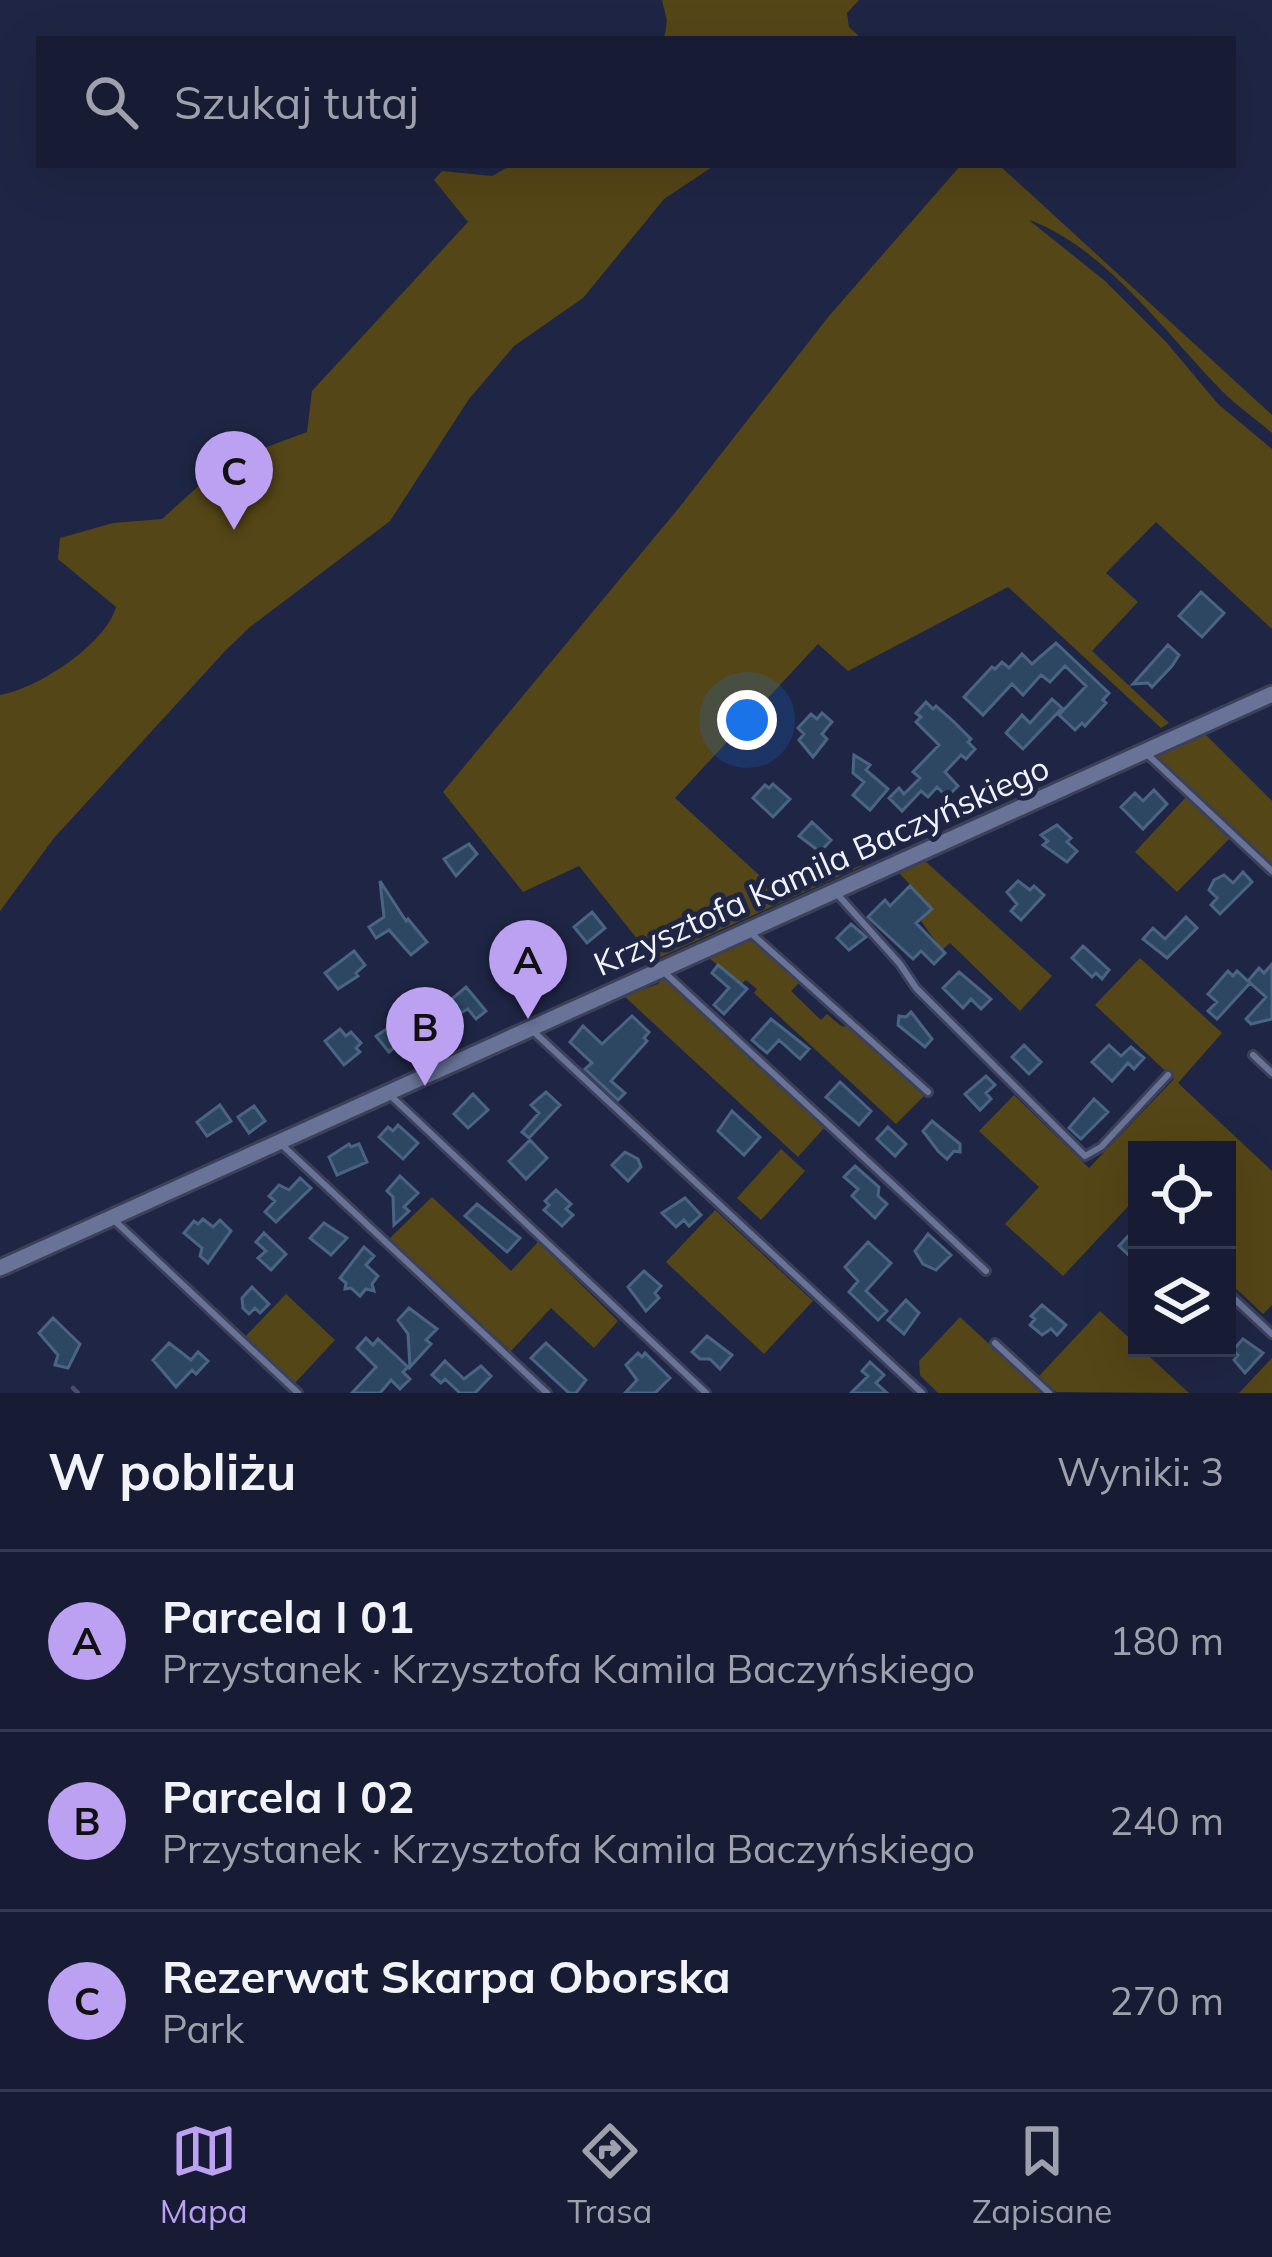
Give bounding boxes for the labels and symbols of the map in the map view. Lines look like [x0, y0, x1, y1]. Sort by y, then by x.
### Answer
pin: C [195, 431, 273, 530]
your location [717, 690, 777, 750]
street label: Krzysztofa Kamila Baczyńskiego [587, 746, 1055, 984]
pin: A [489, 920, 567, 1019]
pin: B [386, 987, 464, 1086]

